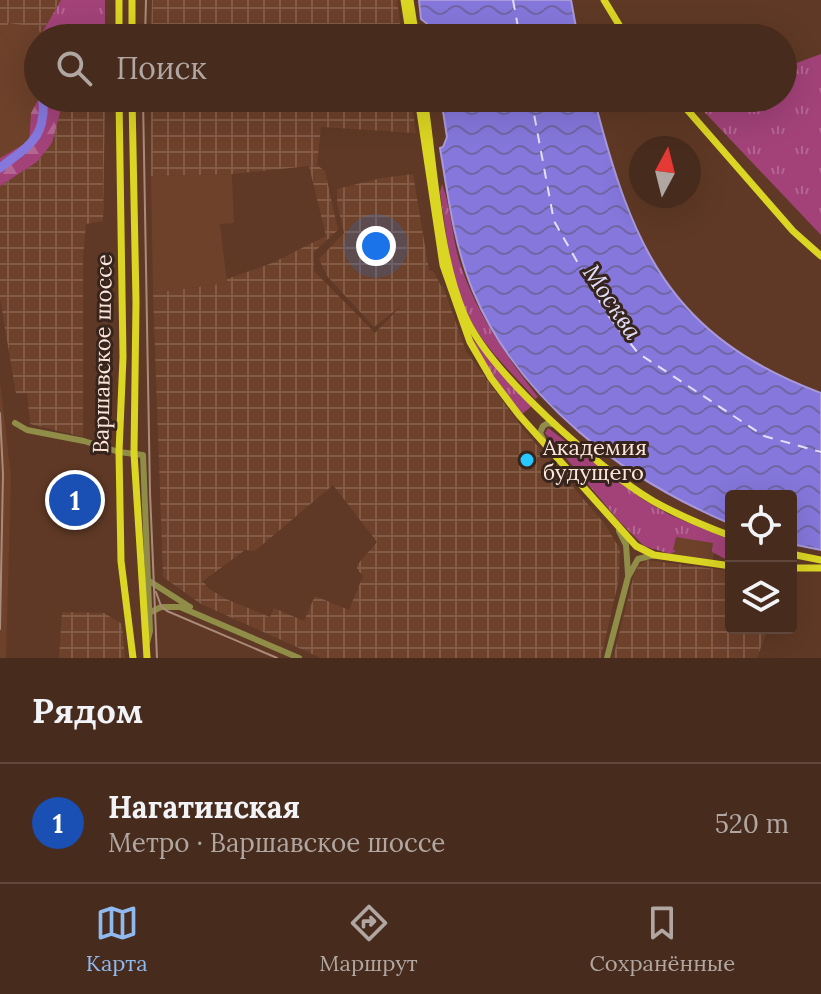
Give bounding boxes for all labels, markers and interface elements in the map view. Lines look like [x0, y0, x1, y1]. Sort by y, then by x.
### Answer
search box [24, 24, 797, 112]
icon: search [52, 46, 96, 90]
text: Поиск [116, 49, 207, 87]
north arrow [629, 136, 701, 208]
your location [356, 226, 396, 266]
street label: Варшавское шоссе [86, 254, 118, 454]
water label: Москва [576, 258, 649, 346]
place label: Академия будущего [542, 433, 647, 486]
marker: Академия будущего [518, 451, 536, 469]
pin: 1 [49, 470, 101, 530]
map controls [725, 490, 797, 634]
button: locate [725, 490, 797, 562]
button: layers [725, 562, 797, 634]
text: Рядом [32, 689, 143, 732]
text: Нагатинская [108, 788, 300, 826]
text: 1 [53, 807, 63, 840]
text: 520 m [715, 807, 789, 840]
text: Метро · Варшавское шоссе [108, 826, 445, 859]
tab: Карта [86, 901, 148, 977]
tab: Маршрут [319, 901, 418, 977]
tab: Сохранённые [589, 901, 735, 977]

